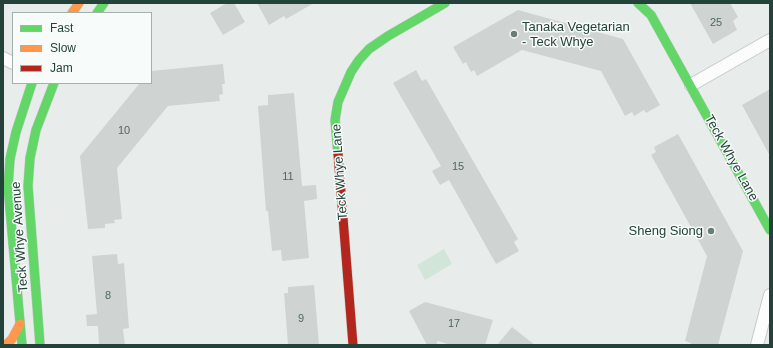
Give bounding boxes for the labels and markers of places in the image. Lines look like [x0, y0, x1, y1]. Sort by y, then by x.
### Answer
place label: Tanaka Vegetarian - Teck Whye [522, 19, 630, 50]
marker: Tanaka Vegetarian - Teck Whye [509, 29, 519, 39]
place label: Sheng Siong [629, 223, 703, 239]
marker: Sheng Siong [706, 226, 716, 236]

